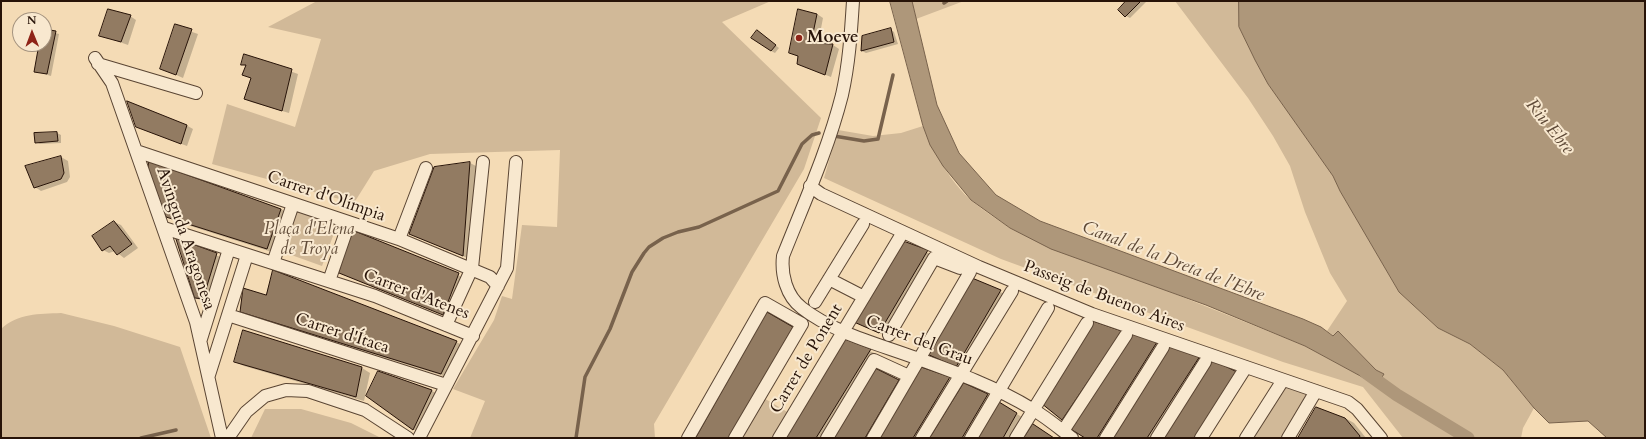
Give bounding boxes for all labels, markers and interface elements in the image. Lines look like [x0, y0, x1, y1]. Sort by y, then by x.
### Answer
north arrow [12, 12, 52, 52]
text: N [27, 13, 37, 28]
place label: Moeve [807, 28, 858, 48]
marker: Moeve [794, 33, 804, 43]
water label: Riu Ebre [1520, 95, 1578, 159]
street label: Avinguda Aragonesa [151, 165, 219, 313]
street label: Carrer d'Olímpia [264, 167, 388, 227]
water label: Canal de la Dreta de l'Ebre [1079, 217, 1267, 307]
park label: Plaça d'Elena de Troya [264, 220, 354, 260]
street label: Passeig de Buenos Aires [1021, 257, 1187, 337]
street label: Carrer d'Atenes [360, 265, 472, 325]
street label: Carrer de Ponent [766, 301, 848, 417]
street label: Carrer d'Ítaca [292, 309, 392, 359]
street label: Carrer del Grau [862, 311, 976, 371]

